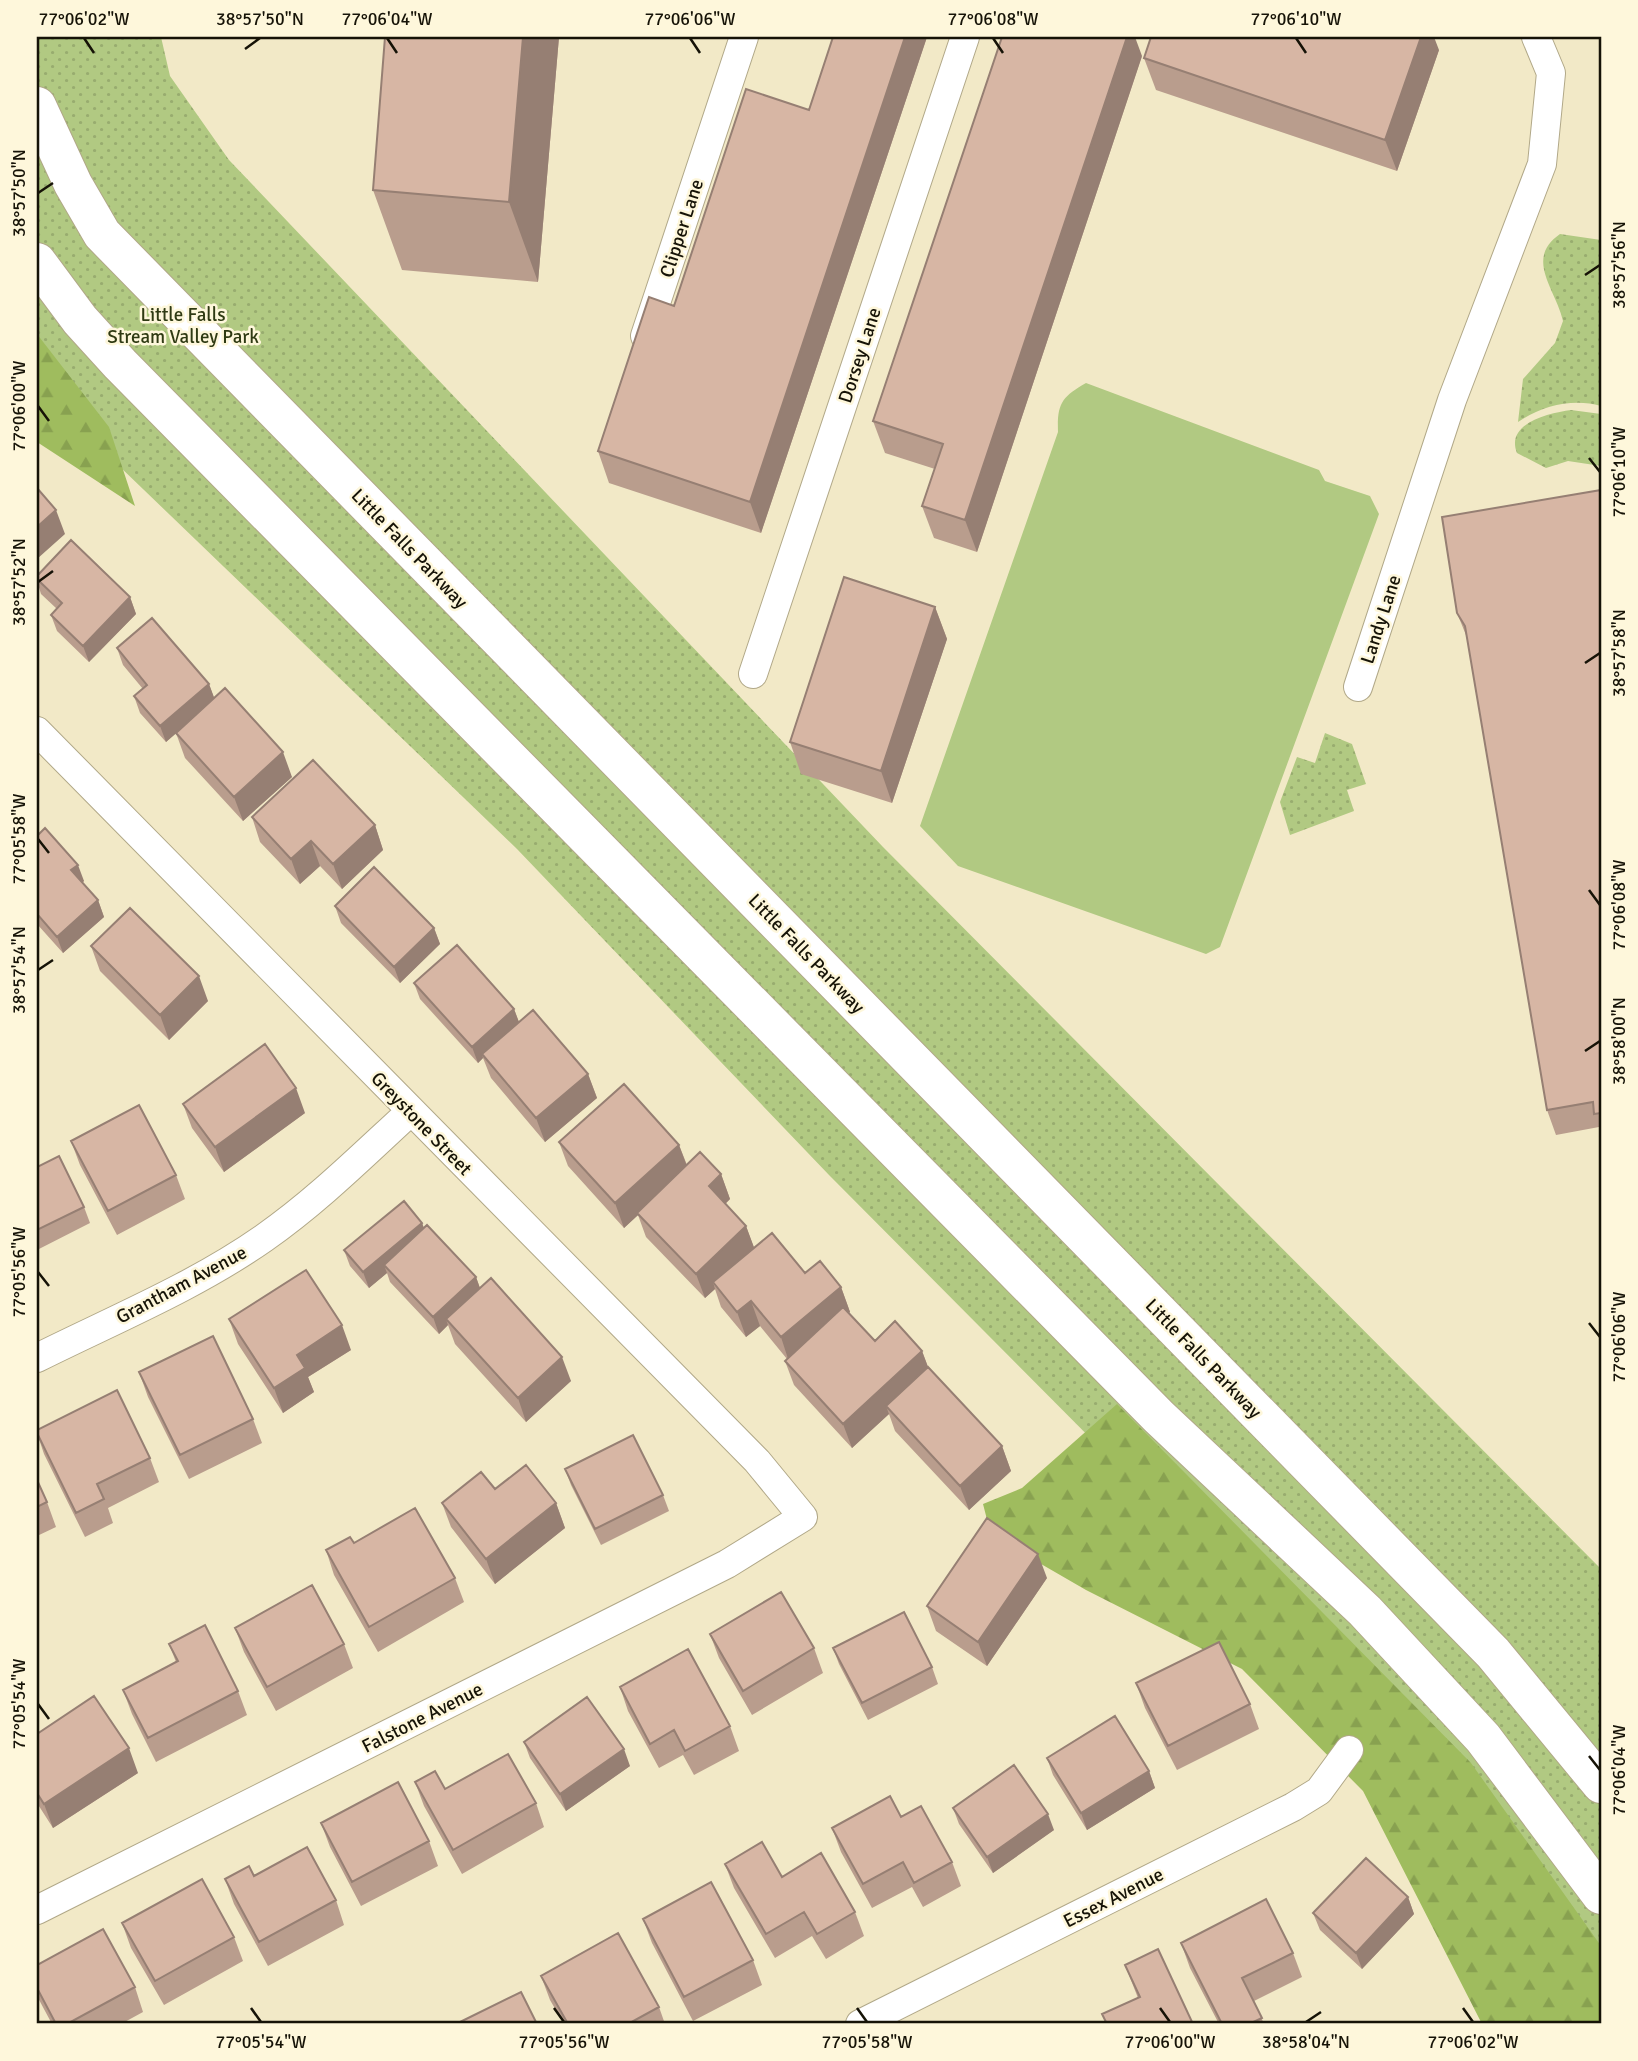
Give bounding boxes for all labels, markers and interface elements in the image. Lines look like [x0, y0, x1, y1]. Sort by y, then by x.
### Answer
text: 77°06'02"W [39, 8, 129, 30]
text: 38°57'50"N [216, 8, 304, 30]
text: 77°06'04"W [342, 8, 432, 30]
text: 77°06'06"W [645, 8, 735, 30]
text: 77°06'08"W [948, 8, 1038, 30]
text: 77°06'10"W [1251, 8, 1341, 30]
text: 38°57'50"N [8, 149, 30, 237]
street label: Clipper Lane [655, 176, 709, 281]
text: 38°57'56"N [1608, 221, 1630, 309]
park label: Little Falls Stream Valley Park [107, 303, 259, 349]
street label: Dorsey Lane [833, 304, 887, 406]
text: 77°06'00"W [8, 361, 30, 451]
text: 77°06'10"W [1608, 427, 1630, 517]
street label: Little Falls Parkway [346, 484, 473, 614]
text: 38°57'52"N [8, 538, 30, 626]
street label: Landy Lane [1355, 572, 1407, 667]
text: 38°57'58"N [1608, 609, 1630, 697]
text: 77°05'58"W [8, 794, 30, 884]
text: 77°06'08"W [1608, 860, 1630, 950]
street label: Little Falls Parkway [743, 889, 870, 1019]
text: 38°57'54"N [8, 926, 30, 1014]
text: 38°58'00"N [1608, 997, 1630, 1085]
street label: Greystone Street [366, 1067, 477, 1181]
text: 77°05'56"W [8, 1227, 30, 1317]
street label: Grantham Avenue [112, 1240, 251, 1329]
text: 77°06'06"W [1608, 1292, 1630, 1382]
street label: Little Falls Parkway [1140, 1294, 1267, 1424]
text: 77°05'54"W [8, 1659, 30, 1749]
street label: Falstone Avenue [358, 1677, 487, 1759]
text: 77°06'04"W [1608, 1725, 1630, 1815]
street label: Essex Avenue [1059, 1862, 1168, 1933]
text: 77°05'54"W [216, 2031, 306, 2053]
text: 77°05'56"W [519, 2031, 609, 2053]
text: 77°05'58"W [822, 2031, 912, 2053]
text: 77°06'00"W [1125, 2031, 1215, 2053]
text: 38°58'04"N [1262, 2031, 1350, 2053]
text: 77°06'02"W [1428, 2031, 1518, 2053]

